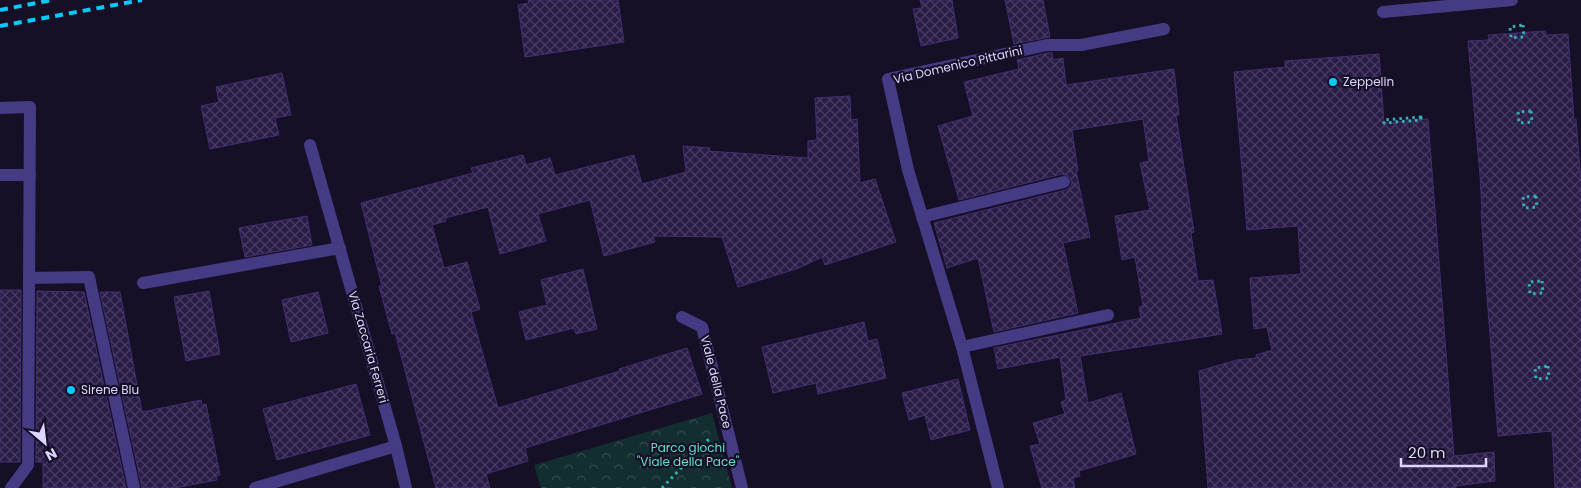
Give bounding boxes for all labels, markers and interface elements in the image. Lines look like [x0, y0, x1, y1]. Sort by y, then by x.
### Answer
street label: Via Domenico Pittarini [892, 41, 1024, 88]
place label: Zeppelin [1343, 73, 1394, 90]
marker: Zeppelin [1327, 76, 1339, 88]
street label: Via Zaccaria Ferreri [344, 289, 393, 405]
street label: Viale della Pace [697, 334, 736, 430]
place label: Sirene Blu [81, 381, 139, 398]
marker: Sirene Blu [65, 384, 77, 396]
north arrow [20, 418, 70, 468]
scale bar [1401, 436, 1486, 468]
park label: Parco giochi "Viale della Pace" [637, 439, 740, 470]
text: 20 m [1408, 442, 1446, 463]
text: N [42, 443, 60, 466]

